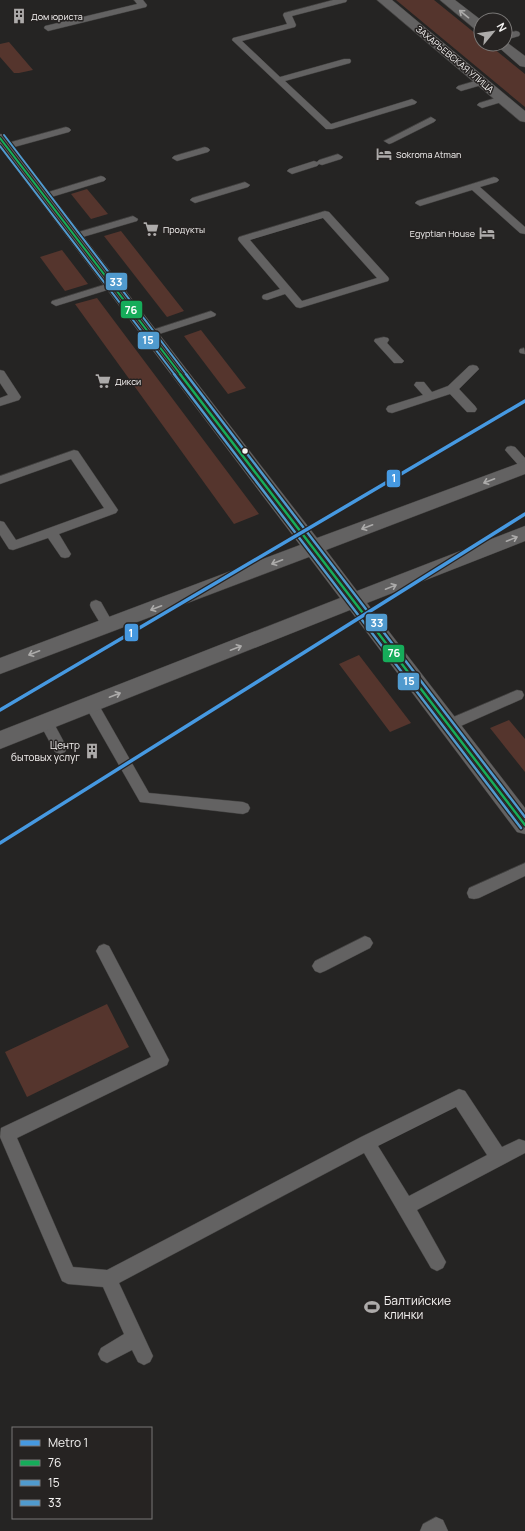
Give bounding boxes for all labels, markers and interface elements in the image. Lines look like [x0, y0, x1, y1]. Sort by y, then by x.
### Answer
building icon: Дом юриста [10, 7, 28, 25]
one-way arrow [459, 9, 469, 18]
place label: Дом юриста [31, 10, 83, 23]
north arrow [473, 12, 513, 52]
text: N [494, 20, 511, 34]
street label: ЗАХАРЬЕВСКАЯ УЛИЦА [413, 22, 497, 96]
hotel icon: Sokroma Atman [375, 145, 393, 163]
place label: Sokroma Atman [396, 148, 461, 161]
supermarket icon: Продукты [142, 220, 160, 238]
place label: Продукты [163, 223, 205, 236]
hotel icon: Egyptian House [478, 224, 496, 242]
place label: Egyptian House [410, 227, 475, 240]
line badge: 33 [105, 272, 128, 291]
text: 33 [110, 274, 122, 289]
line badge: 76 [120, 300, 143, 319]
text: 76 [125, 302, 138, 317]
line badge: 15 [137, 331, 160, 350]
text: 15 [142, 332, 154, 347]
supermarket icon: Дикси [94, 372, 112, 390]
place label: Дикси [115, 375, 141, 388]
unlabelled marker [240, 446, 250, 456]
line badge: 1 [386, 469, 401, 488]
text: 1 [392, 470, 396, 485]
one-way arrow [483, 478, 495, 486]
one-way arrow [361, 524, 373, 532]
one-way arrow [505, 534, 517, 542]
one-way arrow [272, 558, 284, 566]
one-way arrow [384, 582, 396, 590]
one-way arrow [150, 604, 162, 612]
line badge: 33 [365, 613, 388, 632]
text: 33 [371, 615, 383, 630]
line badge: 1 [124, 623, 139, 642]
text: 1 [129, 625, 133, 640]
one-way arrow [229, 643, 241, 651]
line badge: 76 [382, 644, 405, 663]
text: 76 [388, 645, 401, 660]
one-way arrow [28, 650, 40, 658]
line badge: 15 [397, 672, 420, 691]
text: 15 [403, 673, 415, 688]
one-way arrow [108, 691, 120, 699]
place label: Центр бытовых услуг [11, 738, 80, 764]
building icon: Центр бытовых услуг [83, 742, 101, 760]
place label: Балтийские клинки [384, 1292, 451, 1323]
sports icon: Балтийские клинки [363, 1298, 381, 1316]
legend [12, 1427, 152, 1519]
text: Metro 1 [48, 1434, 88, 1451]
text: 76 [48, 1454, 61, 1471]
text: 15 [48, 1474, 60, 1491]
text: 33 [48, 1494, 61, 1511]

